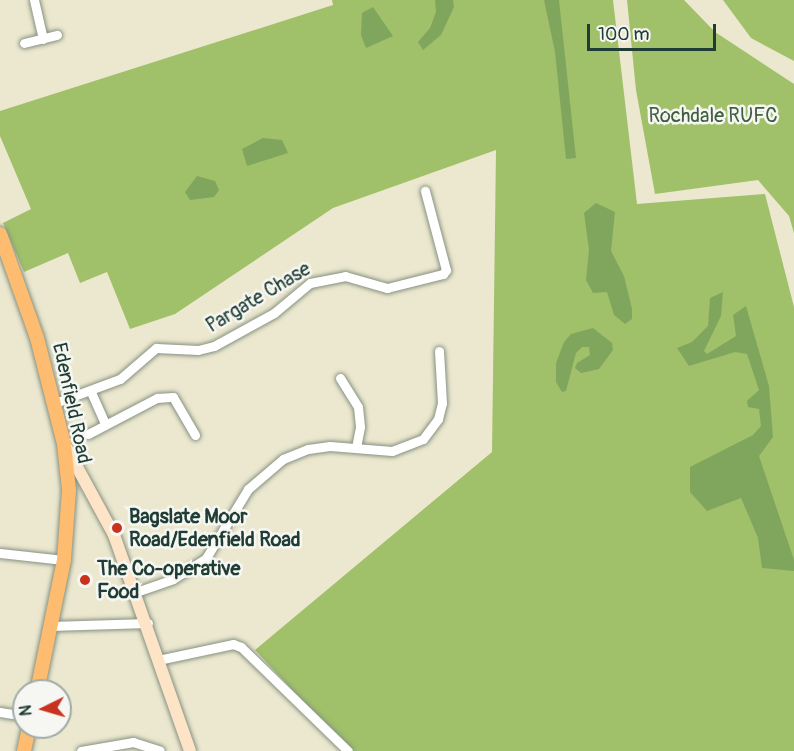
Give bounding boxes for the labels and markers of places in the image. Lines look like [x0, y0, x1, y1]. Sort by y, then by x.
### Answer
place label: Bagslate Moor Road/Edenfield Road [129, 504, 301, 551]
marker: Bagslate Moor Road/Edenfield Road [110, 521, 124, 535]
place label: The Co-operative Food [97, 556, 240, 603]
marker: The Co-operative Food [78, 573, 92, 587]

